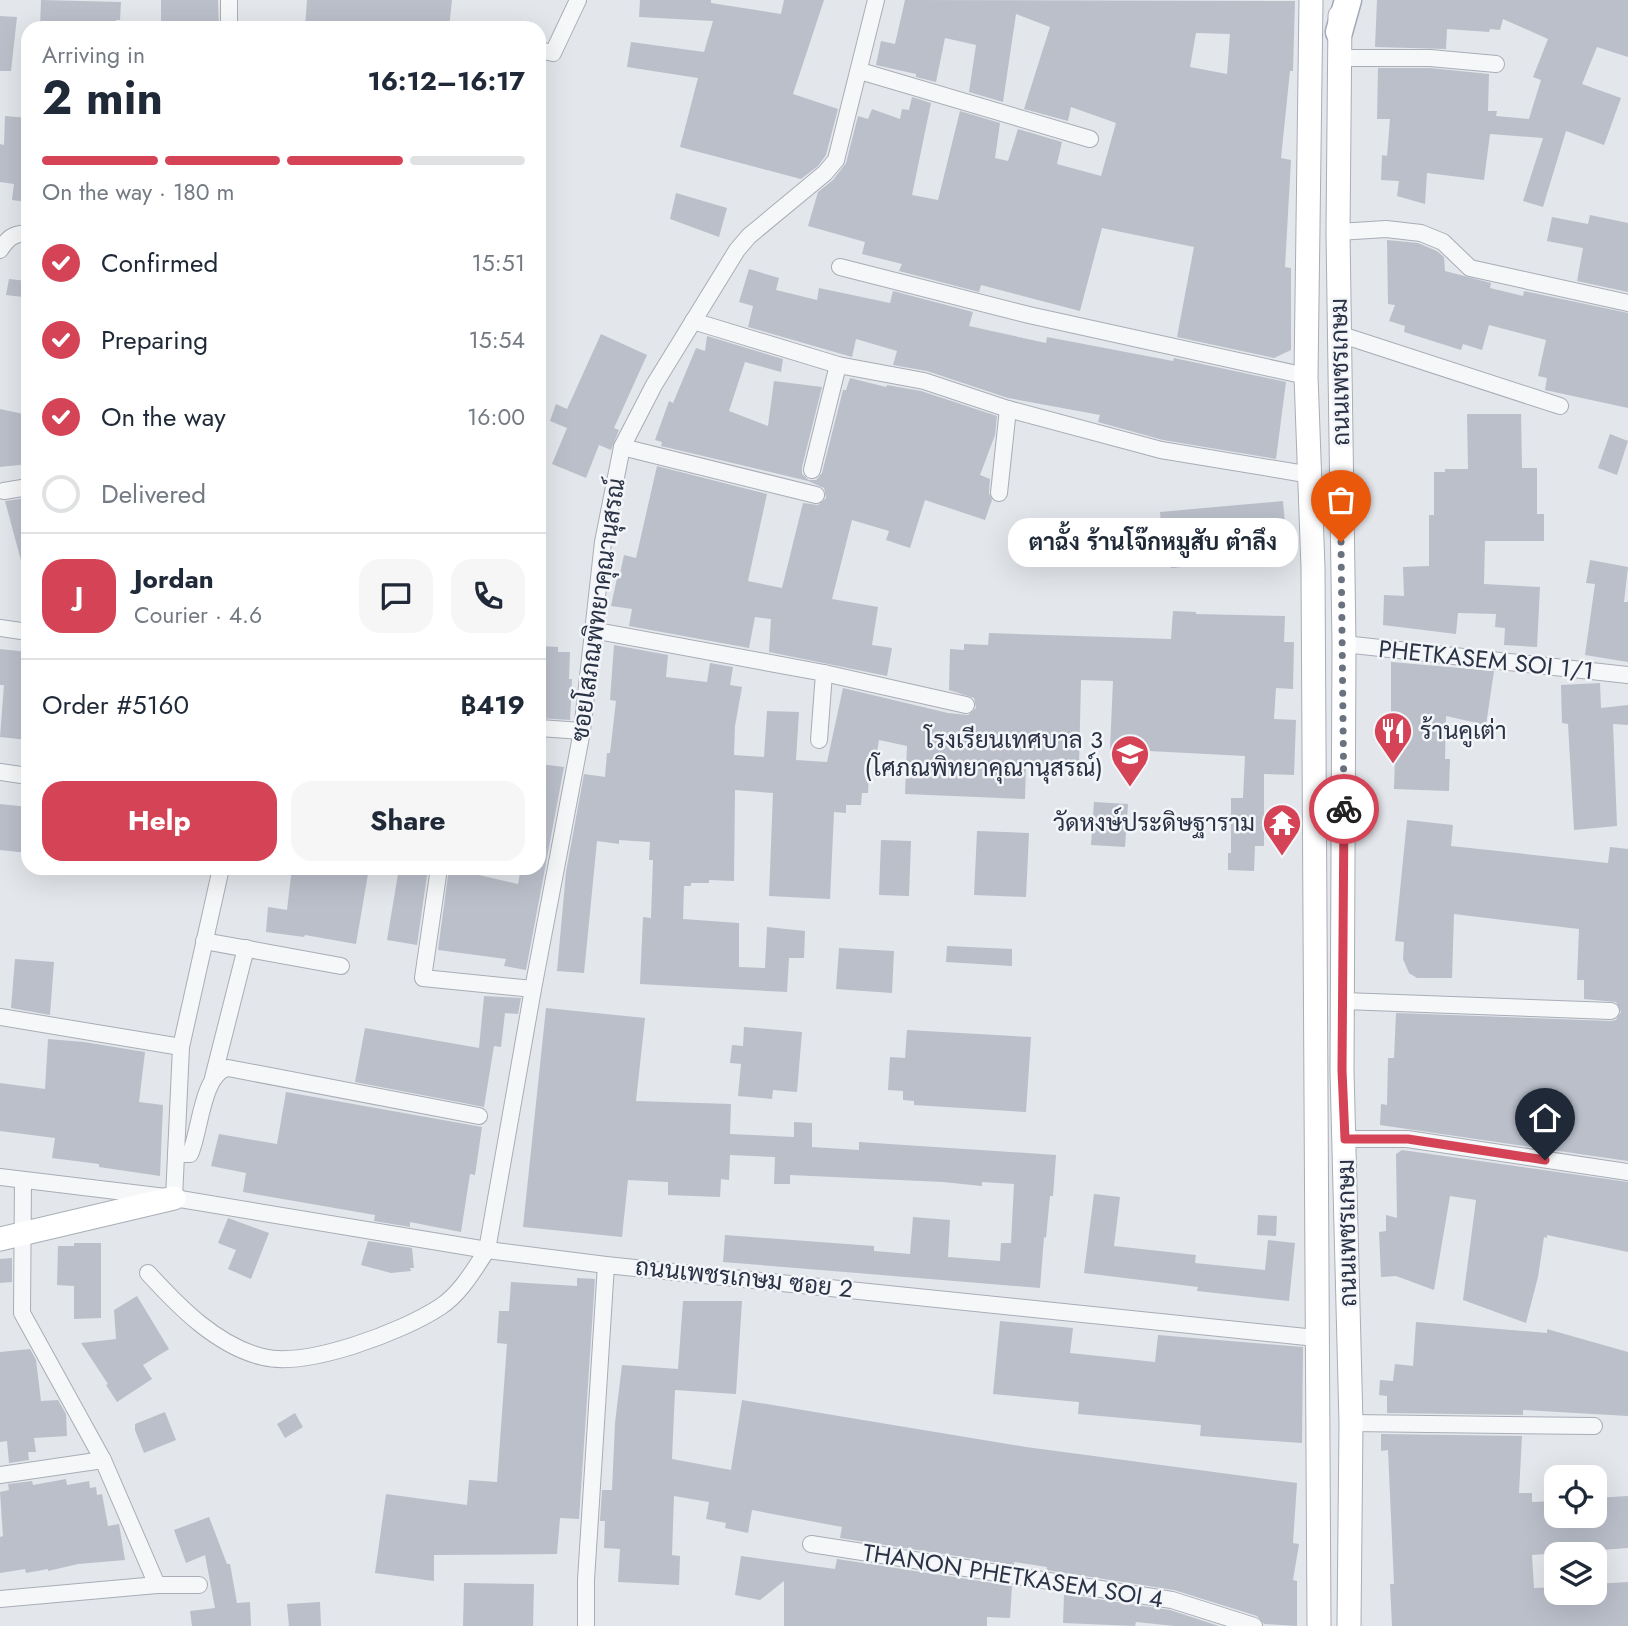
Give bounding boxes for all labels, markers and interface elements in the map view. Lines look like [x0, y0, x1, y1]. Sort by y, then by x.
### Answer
text: Arriving in [42, 38, 145, 72]
text: 16:12–16:17 [367, 62, 525, 100]
text: 2 min [42, 65, 163, 131]
text: On the way · 180 m [42, 175, 234, 209]
icon: check [42, 244, 80, 282]
text: Confirmed [101, 244, 218, 282]
text: 15:51 [471, 246, 525, 280]
street label: ถนนเพชรเกษม [1321, 298, 1358, 446]
icon: check [42, 321, 80, 359]
text: Preparing [101, 321, 208, 359]
text: 15:54 [468, 323, 525, 357]
icon: check [42, 398, 80, 436]
text: On the way [101, 398, 226, 436]
text: 16:00 [467, 400, 525, 434]
pin [1311, 470, 1371, 542]
text: Delivered [101, 475, 206, 513]
street label: ซอยโสภณพิทยาคุณานุสรณ์ [562, 476, 633, 744]
icon: bag [1322, 481, 1360, 519]
callout: ตาฉั้ง ร้านโจ๊กหมูสับ ตำลึง [1009, 518, 1299, 566]
text: ตาฉั้ง ร้านโจ๊กหมูสับ ตำลึง [1029, 525, 1277, 559]
button: chat [359, 559, 433, 633]
button: phone [451, 559, 525, 633]
text: Jordan [134, 560, 214, 598]
text: J [75, 577, 83, 615]
text: Courier · 4.6 [134, 598, 262, 632]
street label: PHETKASEM SOI 1/1 [1377, 631, 1595, 688]
text: Order #5160 [42, 686, 189, 724]
text: ฿419 [461, 686, 525, 724]
restaurant icon: ร้านคูเต่า [1372, 710, 1414, 765]
place label: ร้านคูเต่า [1420, 713, 1507, 748]
place label: โรงเรียนเทศบาล 3 (โศภณพิทยาคุณานุสรณ์) [865, 722, 1103, 785]
school or university icon: โรงเรียนเทศบาล 3 (โศภณพิทยาคุณานุสรณ์) [1109, 733, 1151, 788]
courier [1309, 774, 1379, 844]
button: Help [42, 781, 277, 861]
button: Share [291, 781, 525, 861]
icon: bike [1325, 790, 1363, 828]
temple icon: วัดหงษ์ประดิษฐาราม [1261, 802, 1303, 857]
place label: วัดหงษ์ประดิษฐาราม [1053, 805, 1255, 840]
pin [1515, 1088, 1575, 1160]
icon: home [1526, 1099, 1564, 1137]
street label: ถนนเพชรเกษม [1328, 1159, 1365, 1307]
street label: ถนนเพชรเกษม ซอย 2 [634, 1249, 854, 1306]
map controls [1544, 1465, 1607, 1605]
button: locate [1544, 1465, 1607, 1528]
street label: THANON PHETKASEM SOI 4 [860, 1534, 1166, 1617]
button: layers [1544, 1542, 1607, 1605]

